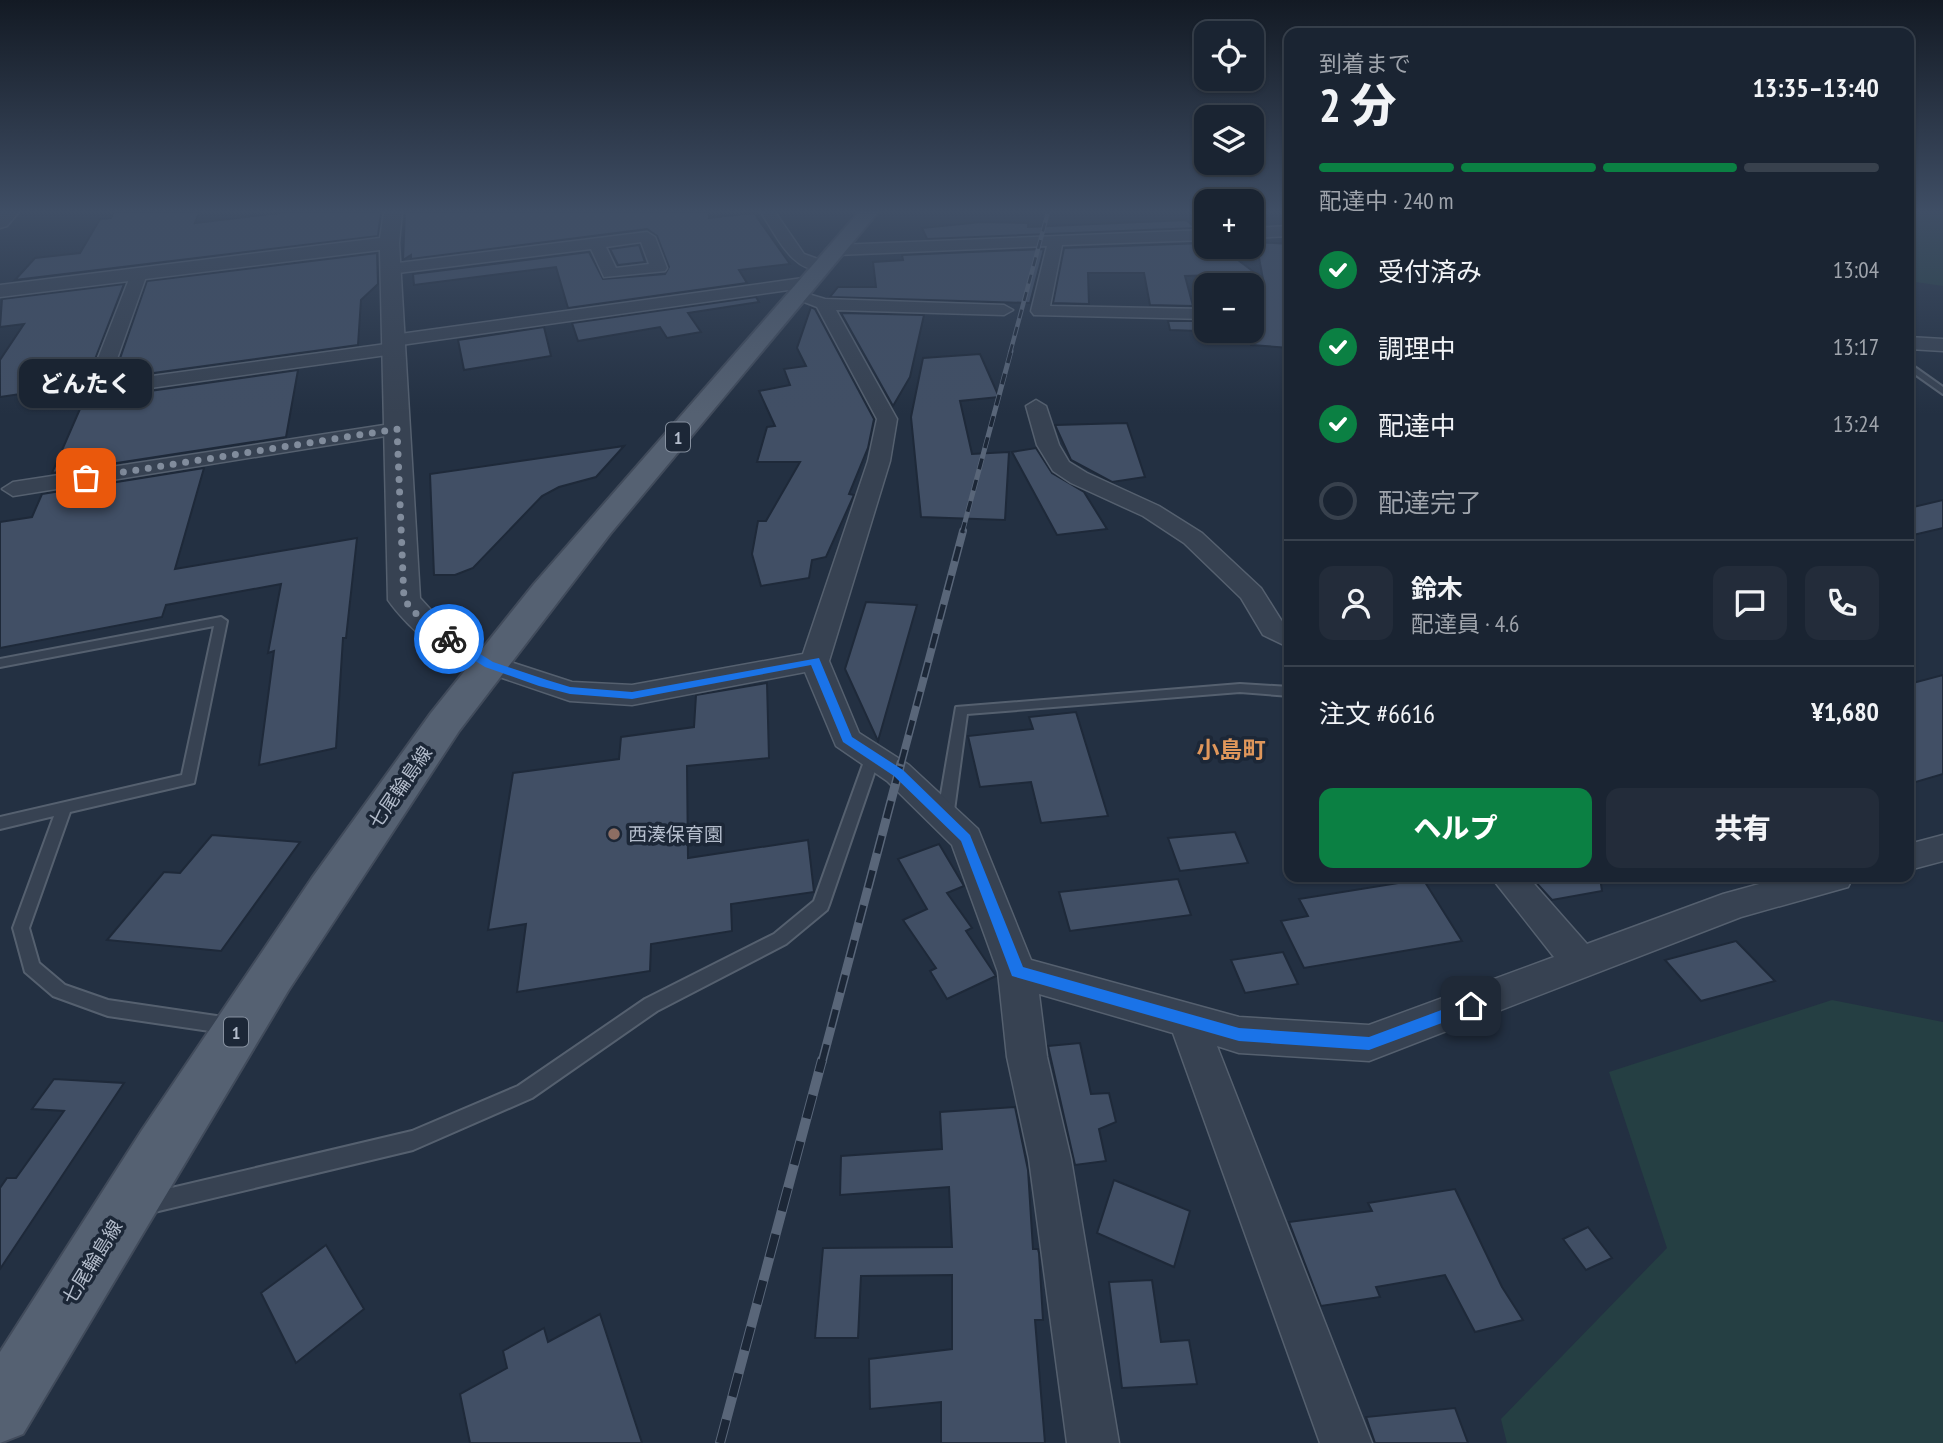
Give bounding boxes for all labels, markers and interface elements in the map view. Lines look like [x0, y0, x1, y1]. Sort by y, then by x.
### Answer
map controls [1194, 21, 1264, 343]
button: locate [1194, 21, 1264, 91]
text: 到着まで [1319, 49, 1411, 78]
text: 13:35–13:40 [1752, 71, 1879, 104]
text: 2 分 [1319, 75, 1396, 135]
button: layers [1194, 105, 1264, 175]
text: 配達中 · 240 m [1319, 186, 1454, 215]
button: + [1194, 189, 1264, 259]
icon: check [1319, 251, 1357, 289]
text: 受付済み [1378, 255, 1482, 288]
text: 13:04 [1833, 255, 1879, 284]
button: − [1194, 273, 1264, 343]
icon: check [1319, 328, 1357, 366]
text: 調理中 [1378, 332, 1456, 365]
text: 13:17 [1833, 332, 1879, 361]
callout: どんたく [20, 359, 152, 408]
text: どんたく [40, 369, 132, 398]
icon: check [1319, 405, 1357, 443]
text: 配達中 [1378, 409, 1456, 442]
text: 13:24 [1833, 409, 1879, 438]
road number: 1 [666, 422, 690, 452]
pin [56, 448, 116, 508]
icon: bag [67, 459, 105, 497]
text: 配達完了 [1378, 486, 1482, 519]
button: person [1319, 566, 1393, 640]
button: chat [1713, 566, 1787, 640]
button: phone [1805, 566, 1879, 640]
text: 鈴木 [1411, 572, 1463, 605]
courier [414, 604, 484, 674]
text: 配達員 · 4.6 [1411, 609, 1519, 638]
icon: bike [430, 620, 468, 658]
text: ¥1,680 [1811, 695, 1879, 728]
text: 注文 #6616 [1319, 697, 1435, 730]
district label: 小島町 [1197, 735, 1266, 764]
street label: 七尾輪島線 [363, 741, 437, 833]
button: ヘルプ [1319, 788, 1592, 868]
button: 共有 [1606, 788, 1879, 868]
place label: 西湊保育園 [628, 822, 723, 846]
marker: 西湊保育園 [606, 826, 622, 842]
pin [1441, 976, 1501, 1036]
icon: home [1452, 987, 1490, 1025]
road number: 1 [224, 1017, 248, 1046]
street label: 七尾輪島線 [57, 1215, 127, 1309]

